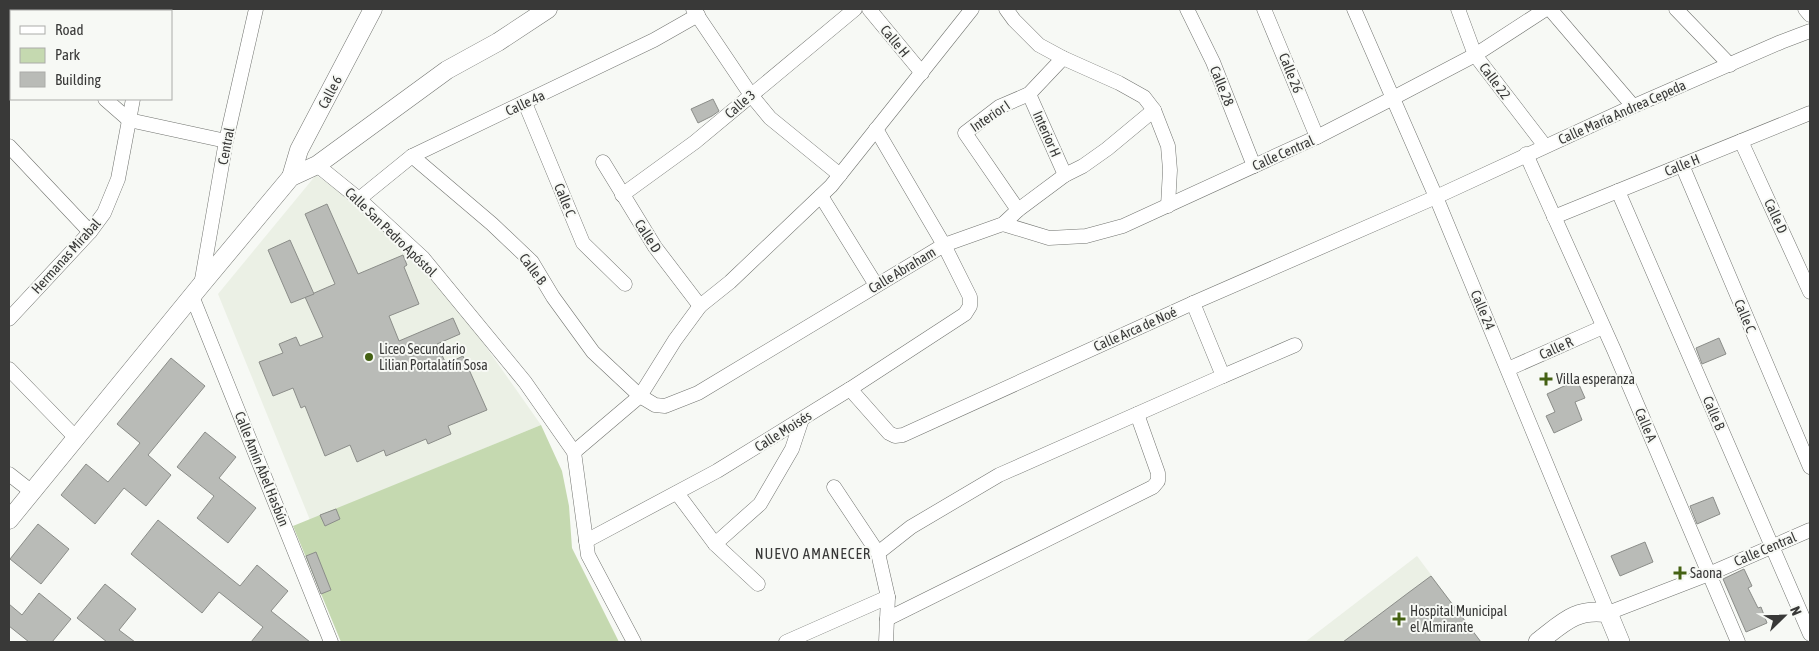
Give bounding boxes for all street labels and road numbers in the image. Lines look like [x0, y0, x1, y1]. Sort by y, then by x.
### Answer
street label: Calle H [877, 22, 913, 60]
street label: Calle 26 [1276, 51, 1306, 96]
street label: Calle 22 [1476, 60, 1514, 102]
street label: Calle 28 [1207, 64, 1237, 109]
street label: Calle 6 [315, 72, 345, 111]
street label: Calle María Andrea Cepeda [1556, 77, 1688, 147]
street label: Calle 3 [722, 86, 758, 122]
street label: Calle 4a [503, 87, 547, 119]
street label: Interior I [967, 97, 1013, 135]
street label: Interior H [1030, 108, 1064, 160]
street label: Central [215, 126, 237, 166]
street label: Calle Central [1250, 132, 1317, 174]
street label: Calle H [1662, 151, 1702, 179]
street label: Calle C [551, 181, 579, 220]
street label: Calle San Pedro Apóstol [342, 184, 440, 280]
street label: Calle D [1761, 196, 1791, 236]
street label: Hermanas Mirabal [28, 215, 104, 297]
street label: Calle D [631, 216, 665, 256]
street label: Calle Abraham [865, 244, 939, 296]
street label: Calle B [516, 250, 550, 288]
street label: Calle 24 [1468, 288, 1499, 333]
street label: Calle C [1731, 297, 1759, 336]
street label: Calle Arca de Noé [1091, 304, 1179, 354]
street label: Calle R [1537, 333, 1575, 363]
street label: Calle B [1700, 394, 1728, 433]
street label: Calle A [1632, 406, 1660, 444]
street label: Calle Moisés [752, 407, 814, 455]
street label: Calle Amín Abel Hasbún [232, 409, 292, 529]
street label: Calle Central [1732, 529, 1799, 569]

